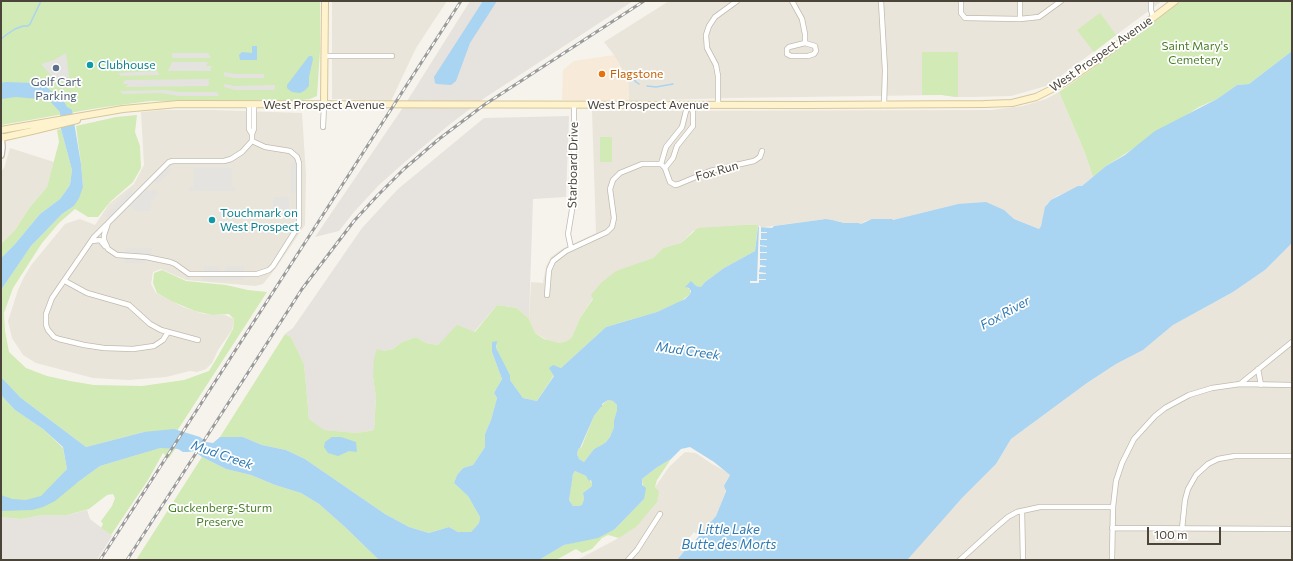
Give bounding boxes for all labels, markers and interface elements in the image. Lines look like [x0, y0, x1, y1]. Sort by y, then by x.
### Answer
street label: West Prospect Avenue [1047, 13, 1155, 95]
park label: Saint Mary's Cemetery [1161, 39, 1229, 67]
place label: Clubhouse [98, 58, 156, 72]
marker: Clubhouse [85, 60, 95, 70]
marker: Golf Cart Parking [51, 63, 61, 73]
place label: Flagstone [610, 67, 663, 81]
marker: Flagstone [597, 69, 607, 79]
place label: Golf Cart Parking [31, 75, 81, 103]
street label: West Prospect Avenue [263, 98, 385, 112]
street label: West Prospect Avenue [587, 98, 709, 112]
street label: Starboard Drive [565, 122, 581, 208]
street label: Fox Run [694, 158, 740, 184]
place label: Touchmark on West Prospect [220, 206, 299, 234]
marker: Touchmark on West Prospect [207, 215, 217, 225]
water label: Fox River [977, 293, 1033, 333]
water label: Mud Creek [655, 339, 721, 363]
water label: Mud Creek [189, 437, 255, 473]
park label: Guckenberg-Sturm Preserve [168, 501, 272, 529]
scale bar [1149, 519, 1223, 545]
water label: Little Lake Butte des Morts [682, 522, 776, 553]
text: 100 m [1154, 527, 1188, 541]

